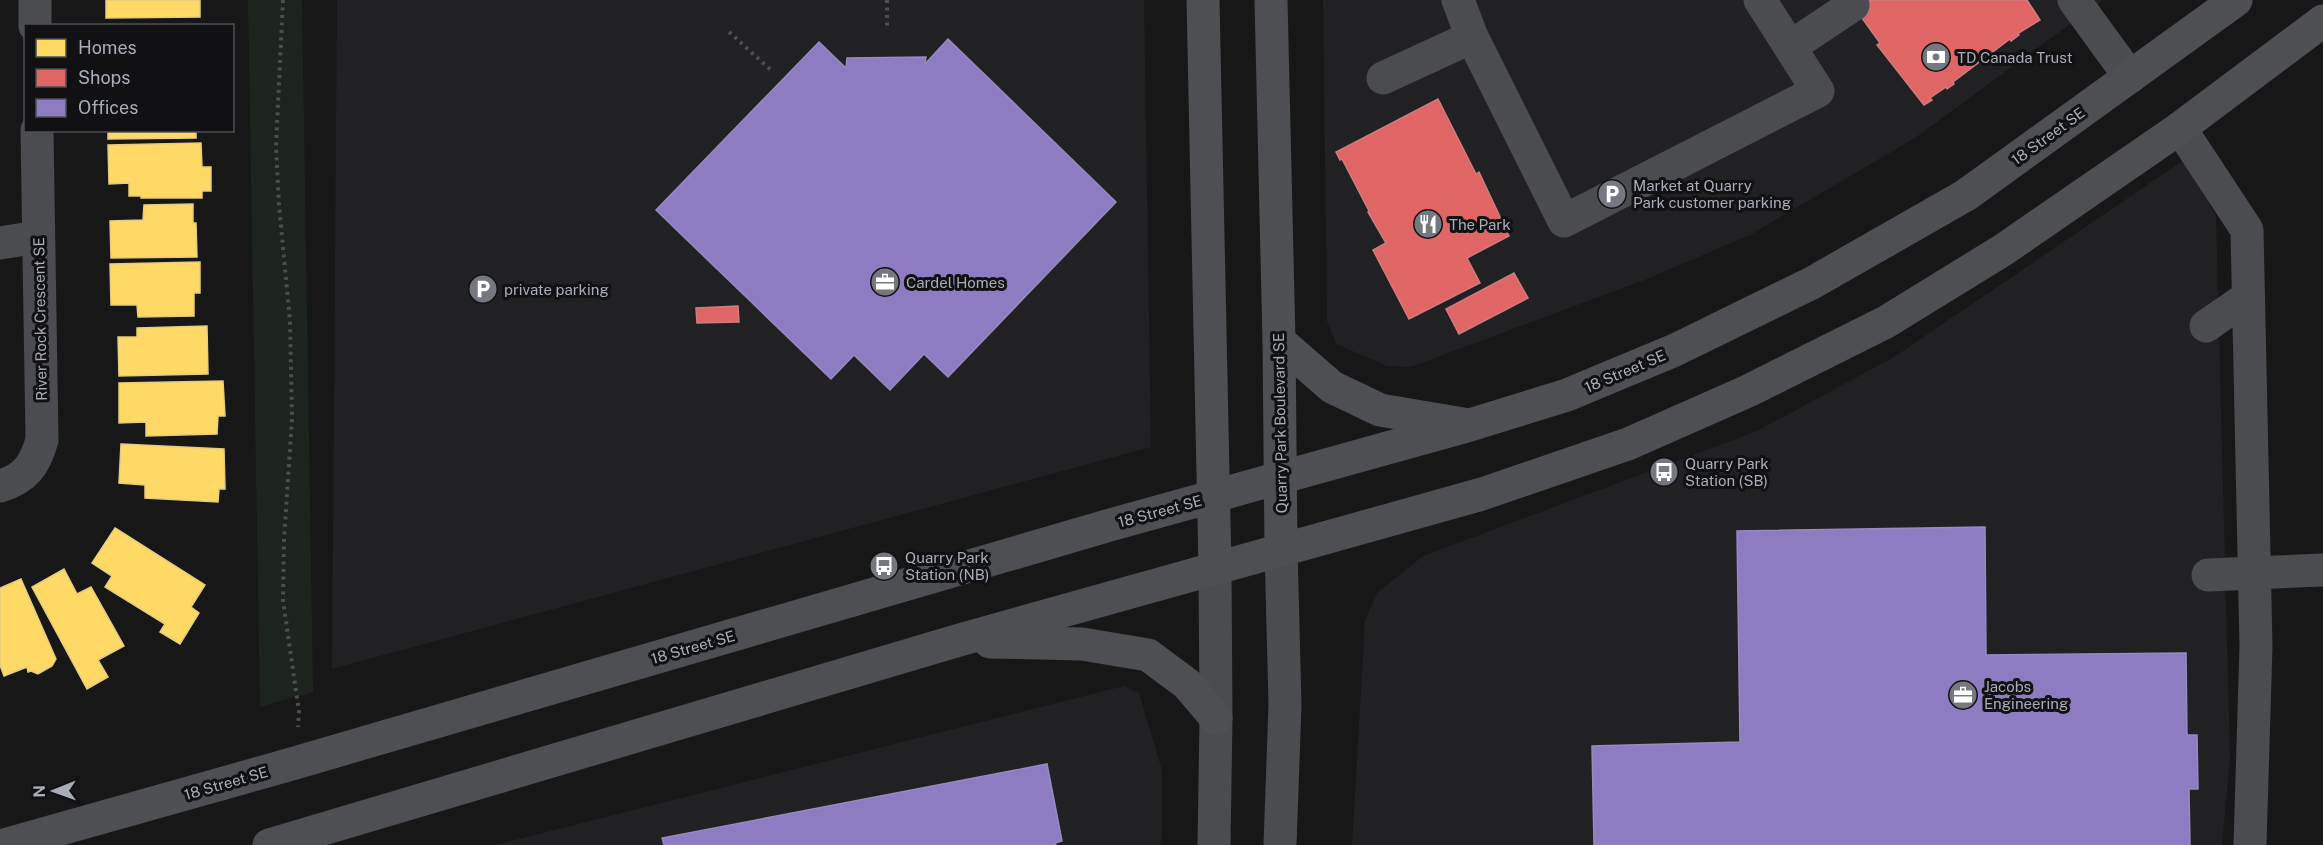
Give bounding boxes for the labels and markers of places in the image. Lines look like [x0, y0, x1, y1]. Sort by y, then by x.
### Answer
bank icon: TD Canada Trust [1920, 41, 1952, 73]
place label: TD Canada Trust [1957, 49, 2073, 66]
place label: Market at Quarry Park customer parking [1633, 177, 1791, 211]
parking icon: Market at Quarry Park customer parking [1596, 178, 1628, 210]
restaurant icon: The Park [1412, 208, 1444, 240]
place label: The Park [1449, 216, 1511, 233]
office icon: Cardel Homes [869, 266, 901, 298]
parking icon: private parking [467, 273, 499, 305]
place label: Cardel Homes [906, 274, 1005, 291]
place label: private parking [504, 281, 609, 298]
place label: Quarry Park Station (SB) [1685, 455, 1769, 489]
bus stop icon: Quarry Park Station (SB) [1648, 456, 1680, 488]
place label: Quarry Park Station (NB) [905, 549, 989, 583]
bus stop icon: Quarry Park Station (NB) [868, 550, 900, 582]
place label: Jacobs Engineering [1984, 678, 2068, 712]
office icon: Jacobs Engineering [1947, 679, 1979, 711]

